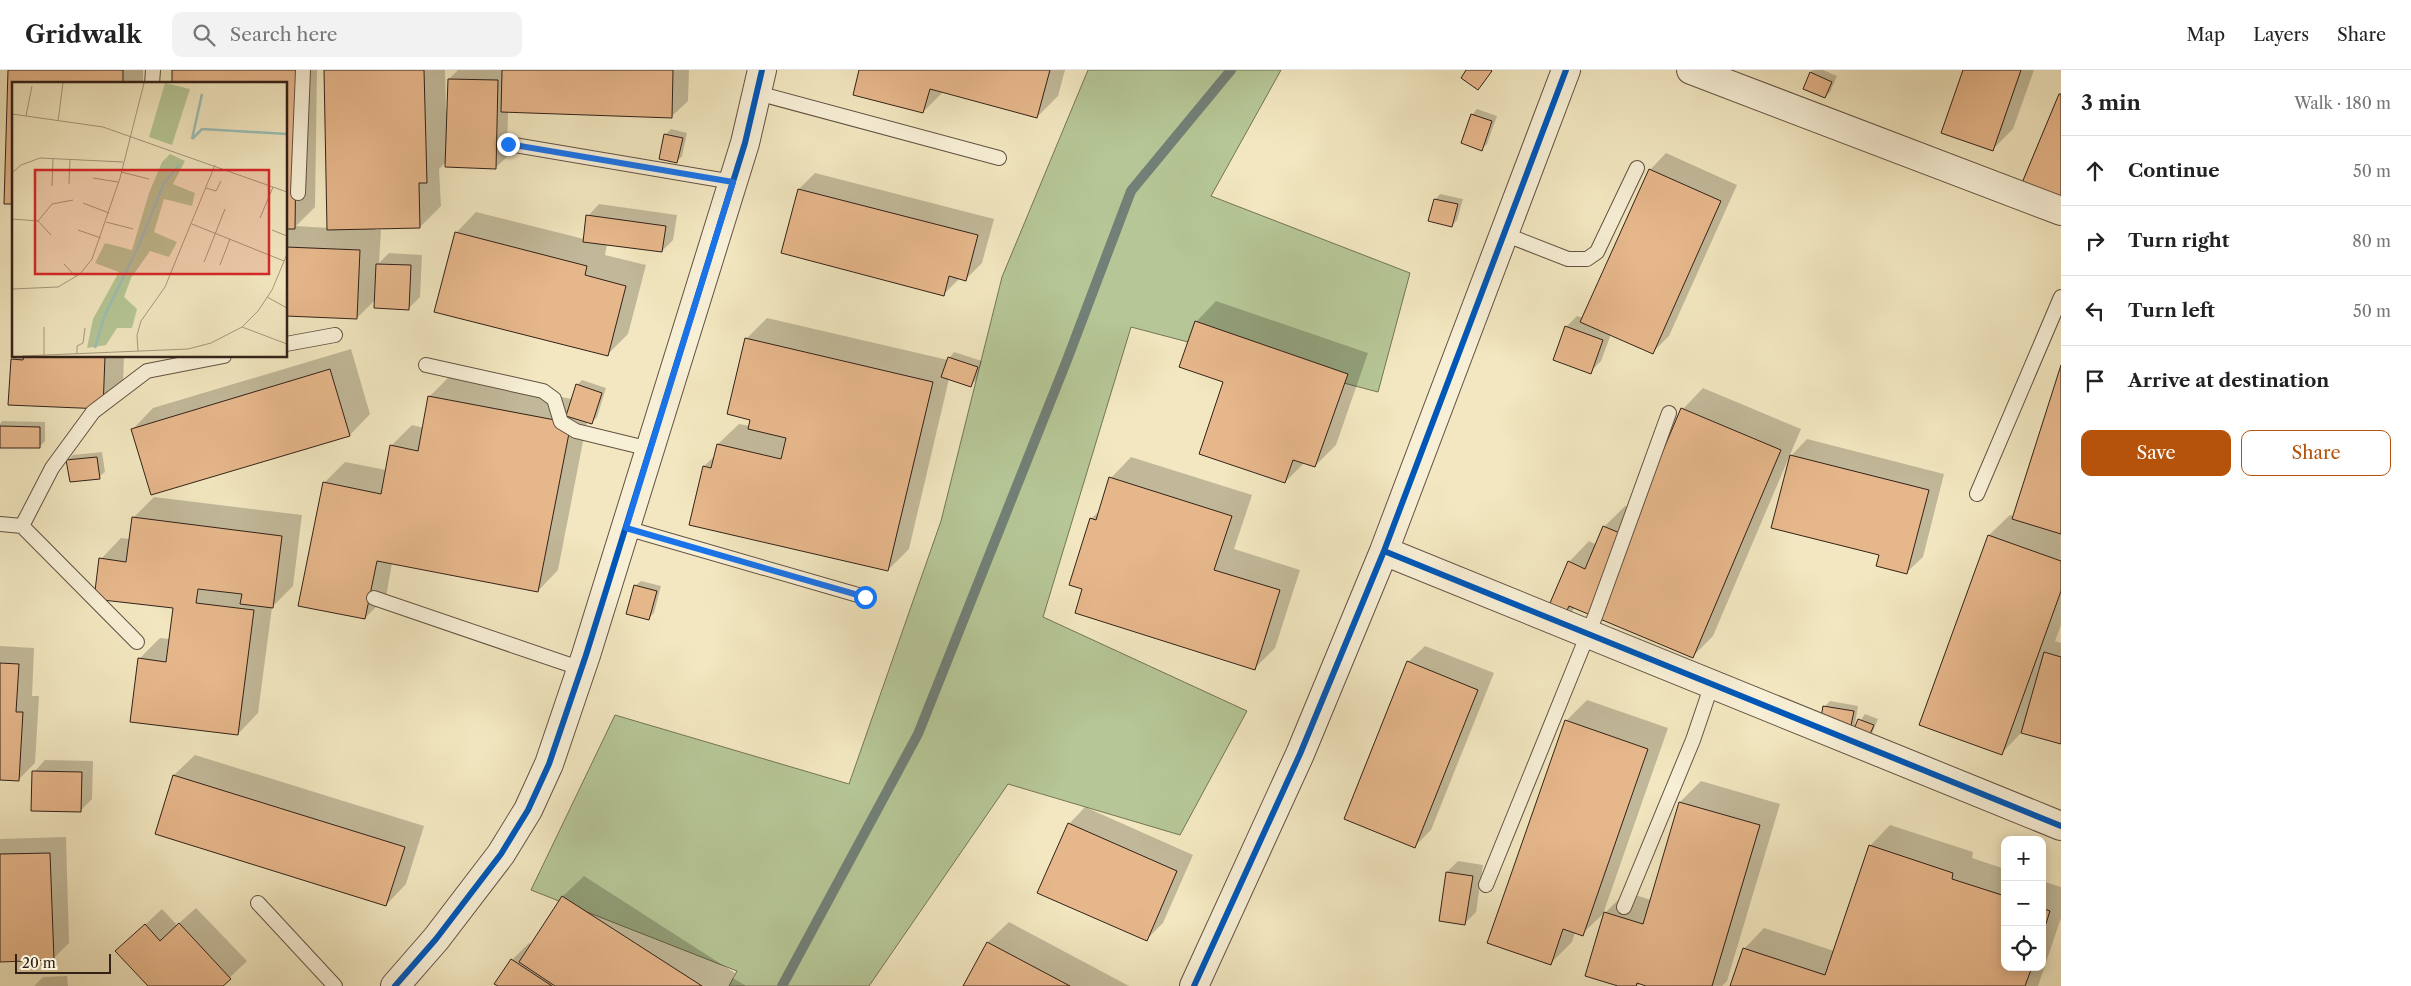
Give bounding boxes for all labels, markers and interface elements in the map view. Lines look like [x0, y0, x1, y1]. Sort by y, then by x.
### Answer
search box [172, 12, 522, 57]
text: Gridwalk [25, 20, 142, 49]
icon: search [190, 21, 218, 49]
text: Search here [230, 23, 338, 46]
text: Map [2187, 24, 2225, 46]
text: Layers [2253, 24, 2309, 46]
text: Share [2337, 24, 2386, 46]
inset map [12, 82, 288, 358]
text: 3 min [2081, 90, 2141, 115]
text: Walk · 180 m [2294, 93, 2391, 113]
route end [497, 133, 520, 156]
icon: ahead [2081, 157, 2109, 185]
text: Continue [2128, 159, 2220, 182]
text: 50 m [2353, 161, 2391, 181]
icon: right [2081, 227, 2109, 255]
text: Turn right [2128, 229, 2229, 252]
text: 80 m [2352, 231, 2391, 251]
icon: left [2081, 297, 2109, 325]
text: Turn left [2128, 299, 2215, 322]
text: 50 m [2353, 301, 2391, 321]
icon: arrive [2081, 367, 2109, 395]
text: Arrive at destination [2128, 369, 2329, 392]
button: Save [2081, 430, 2231, 476]
button: Share [2241, 430, 2391, 476]
route start [854, 586, 877, 609]
map controls [2001, 836, 2046, 971]
button: + [2001, 836, 2046, 881]
button: − [2001, 881, 2046, 926]
button: locate [2001, 926, 2046, 971]
scale bar [15, 951, 111, 974]
text: 20 m [22, 954, 56, 972]

